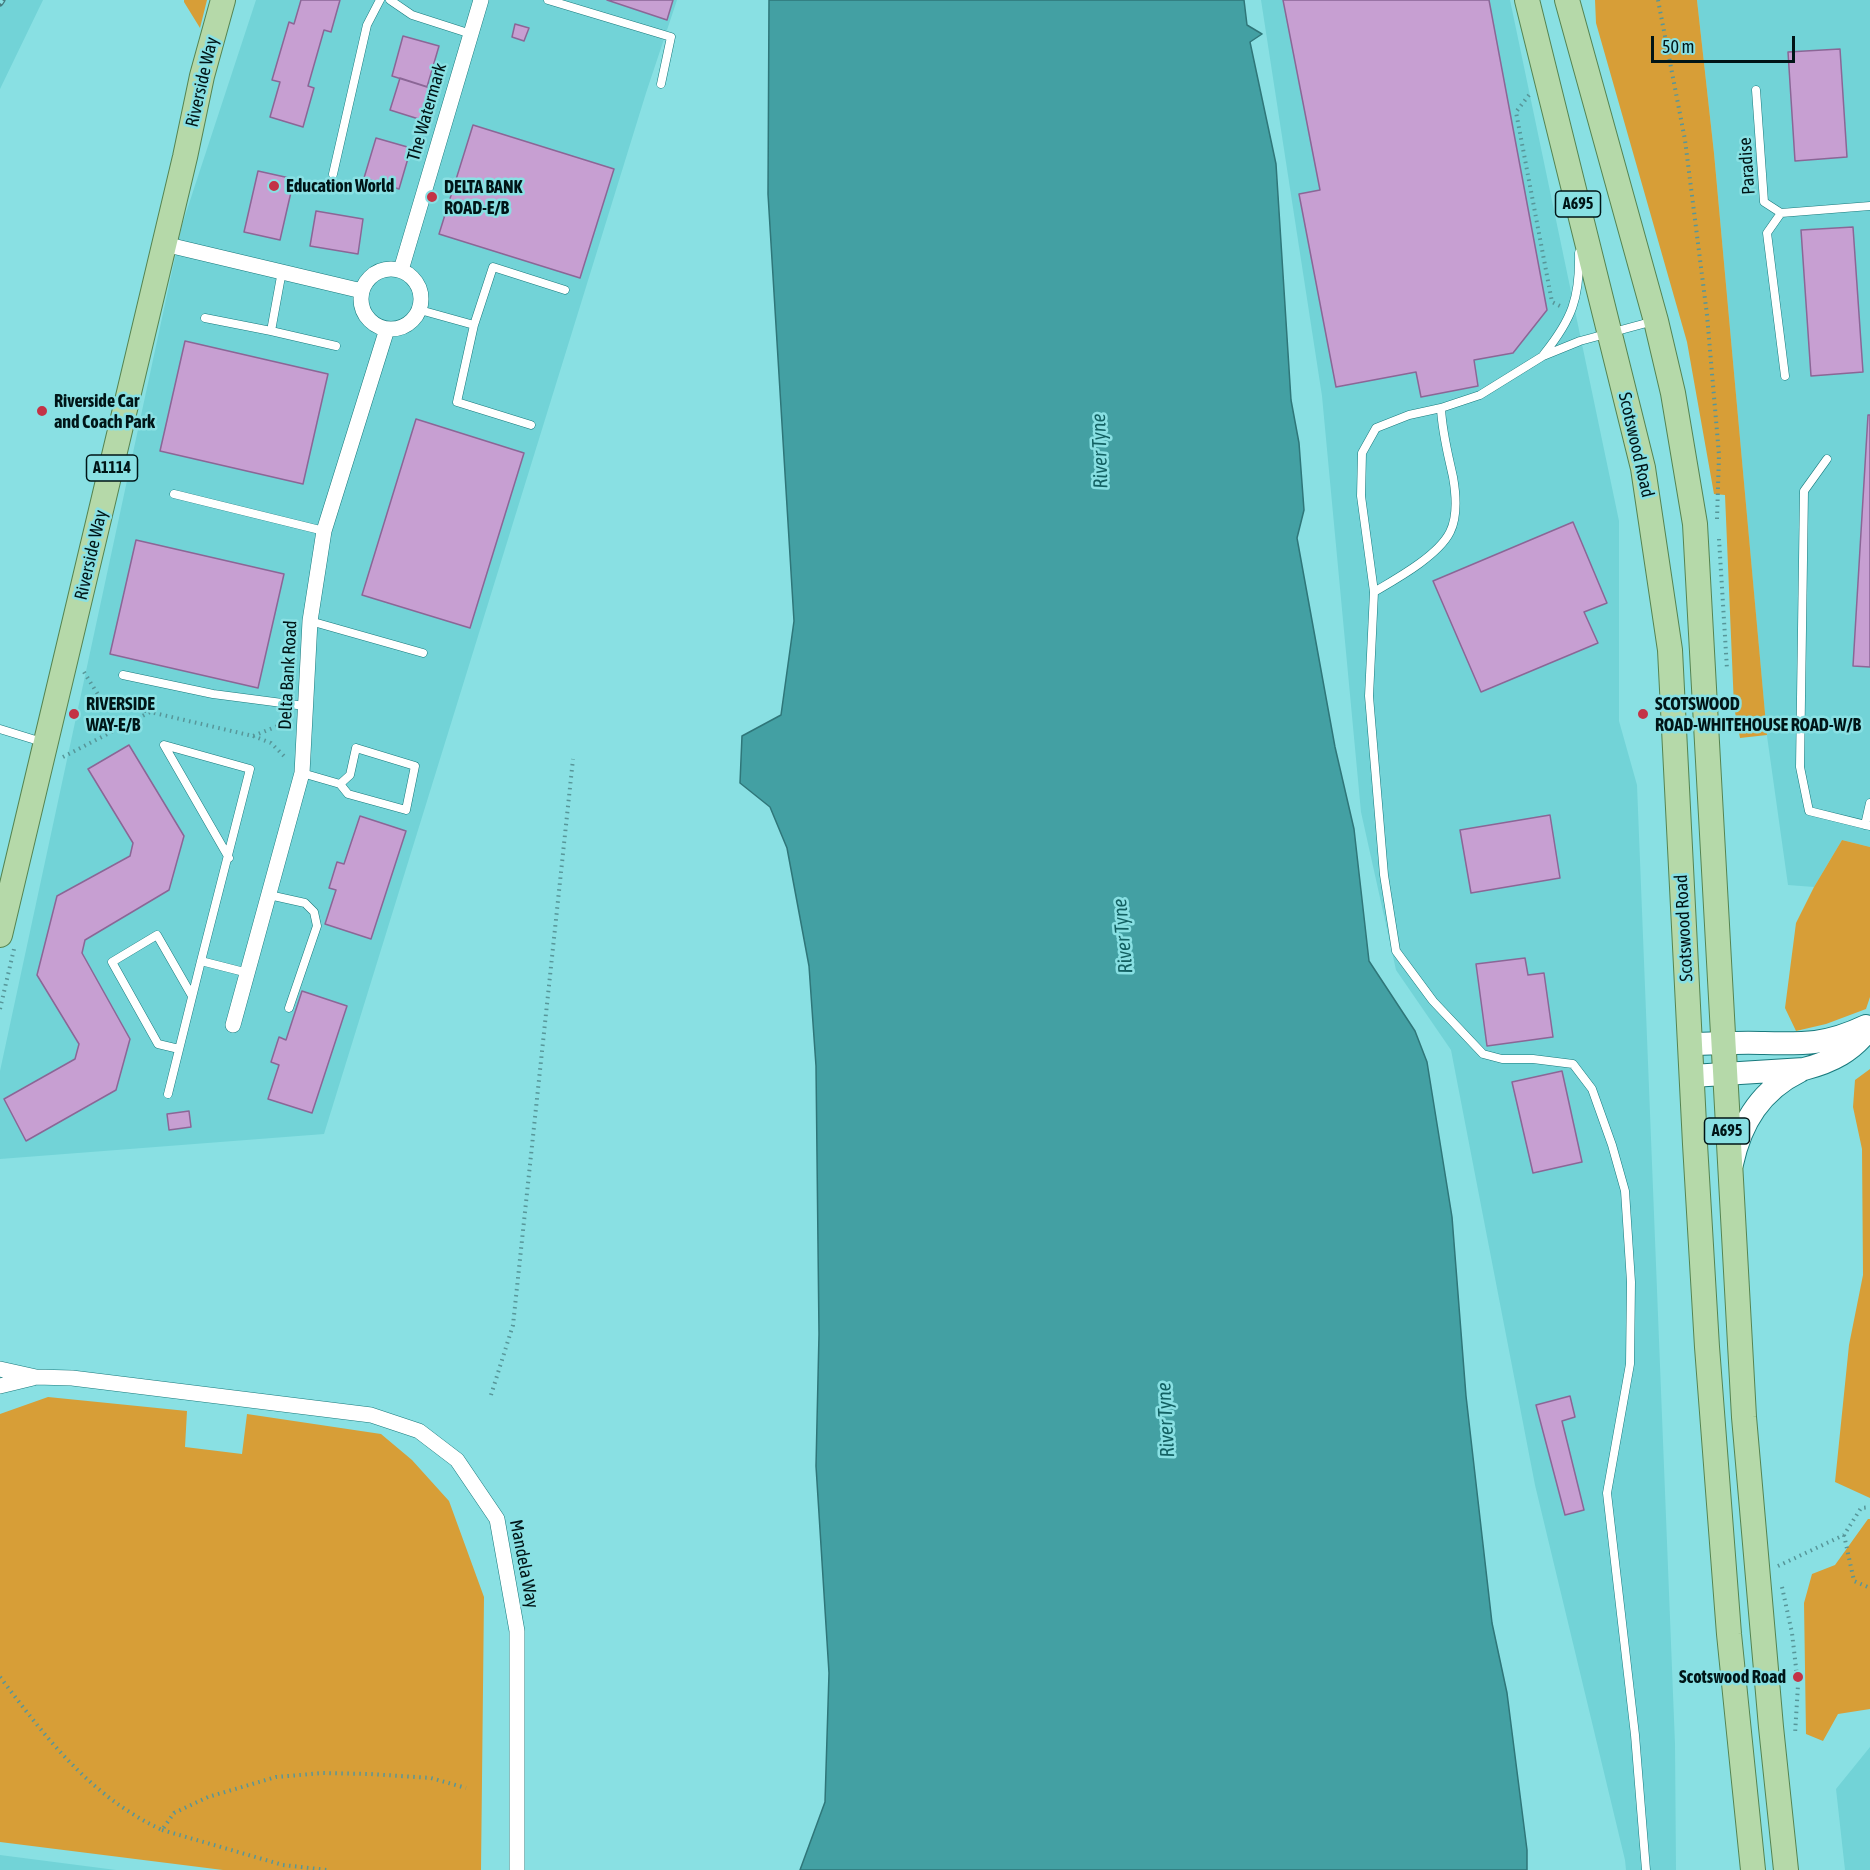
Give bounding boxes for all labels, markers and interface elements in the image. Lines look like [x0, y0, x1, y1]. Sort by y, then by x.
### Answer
scale bar [1654, 24, 1798, 62]
street label: Riverside Way [181, 35, 223, 129]
text: 50 m [1662, 36, 1694, 57]
street label: The Watermark [403, 61, 451, 163]
street label: Paradise [1734, 137, 1760, 195]
place label: Education World [286, 175, 394, 197]
place label: DELTA BANK ROAD-E/B [444, 176, 522, 219]
marker: Education World [267, 179, 281, 193]
marker: DELTA BANK ROAD-E/B [425, 190, 439, 204]
road number: A695 [1556, 191, 1600, 217]
place label: Riverside Car and Coach Park [54, 390, 155, 432]
street label: Scotswood Road [1613, 390, 1659, 500]
marker: Riverside Car and Coach Park [35, 404, 49, 418]
water label: River Tyne [1087, 413, 1113, 489]
road number: A1114 [86, 455, 138, 481]
street label: Riverside Way [70, 508, 112, 602]
street label: Delta Bank Road [274, 620, 302, 730]
place label: RIVERSIDE WAY-E/B [86, 693, 155, 736]
place label: SCOTSWOOD ROAD-WHITEHOUSE ROAD-W/B [1655, 693, 1861, 736]
marker: RIVERSIDE WAY-E/B [67, 707, 81, 721]
marker: SCOTSWOOD ROAD-WHITEHOUSE ROAD-W/B [1636, 707, 1650, 721]
street label: Scotswood Road [1670, 874, 1698, 982]
water label: River Tyne [1108, 897, 1138, 975]
road number: A695 [1704, 1118, 1750, 1144]
water label: River Tyne [1152, 1382, 1180, 1458]
street label: Mandela Way [505, 1518, 543, 1610]
place label: Scotswood Road [1679, 1666, 1786, 1688]
marker: Scotswood Road [1791, 1670, 1805, 1684]

